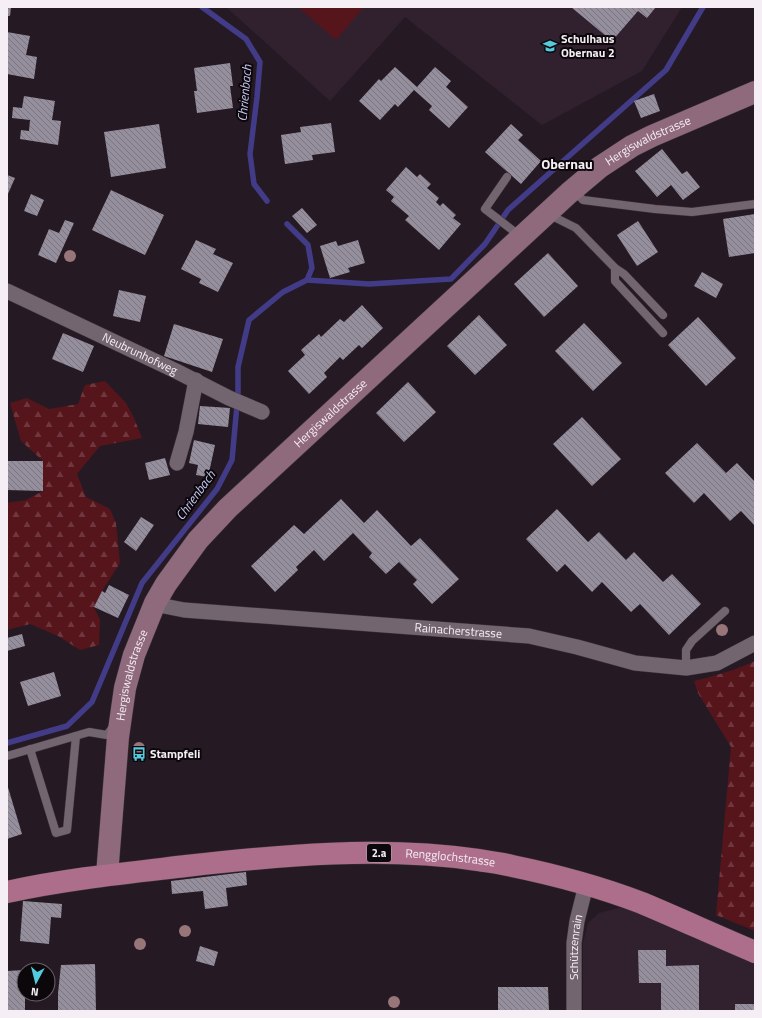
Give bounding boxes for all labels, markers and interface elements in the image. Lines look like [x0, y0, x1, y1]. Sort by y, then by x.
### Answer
place label: Schulhaus Obernau 2 [561, 29, 615, 62]
school or university icon: Schulhaus Obernau 2 [542, 38, 558, 54]
water label: Chrienbach [232, 63, 256, 122]
street label: Hergiswaldstrasse [601, 111, 693, 170]
district label: Obernau [541, 153, 593, 174]
street label: Neubrunhofweg [99, 327, 181, 380]
street label: Hergiswaldstrasse [289, 374, 371, 452]
water label: Chrienbach [170, 466, 220, 524]
street label: Rainacherstrasse [414, 617, 503, 643]
street label: Hergiswaldstrasse [110, 626, 152, 722]
place label: Stampfeli [150, 744, 200, 763]
bus stop icon: Stampfeli [131, 746, 147, 762]
street label: Rengglochstrasse [405, 843, 497, 871]
road number: 2.a [367, 844, 391, 862]
street label: Schützenrain [564, 912, 587, 980]
north arrow [16, 962, 56, 1002]
text: N [30, 984, 40, 1000]

